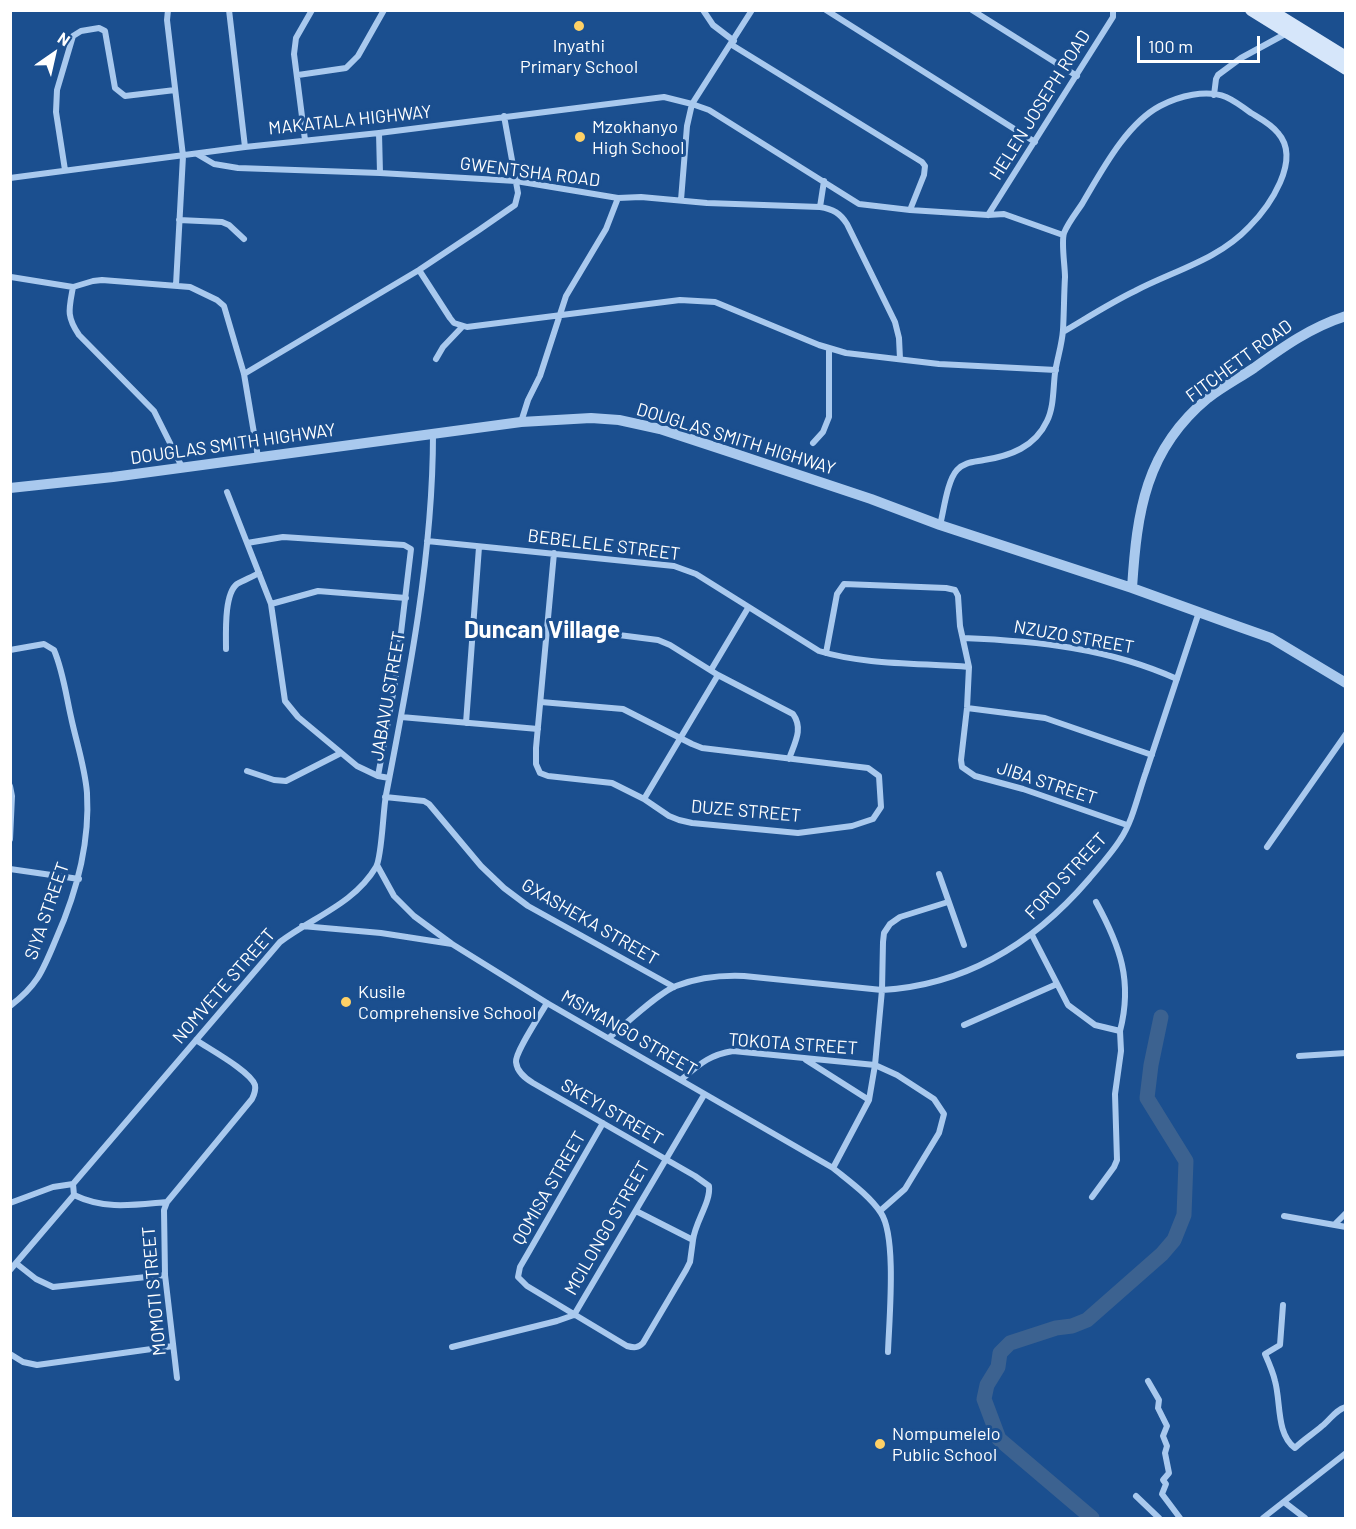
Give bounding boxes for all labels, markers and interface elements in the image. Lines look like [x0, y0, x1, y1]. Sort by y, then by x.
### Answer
marker: Inyathi Primary School [572, 19, 586, 33]
north arrow [24, 24, 84, 84]
scale bar [1140, 24, 1263, 62]
street label: HELEN JOSEPH ROAD [985, 26, 1095, 184]
text: N [55, 28, 74, 50]
place label: Inyathi Primary School [520, 35, 638, 78]
text: 100 m [1148, 35, 1193, 57]
street label: MAKATALA HIGHWAY [267, 101, 433, 139]
place label: Mzokhanyo High School [592, 116, 685, 158]
marker: Mzokhanyo High School [573, 130, 587, 144]
street label: GWENTSHA ROAD [459, 153, 601, 191]
street label: FITCHETT ROAD [1182, 315, 1296, 407]
street label: DOUGLAS SMITH HIGHWAY [634, 398, 838, 480]
street label: DOUGLAS SMITH HIGHWAY [129, 419, 337, 469]
street label: BEBELELE STREET [526, 525, 682, 565]
district label: Duncan Village [464, 616, 620, 644]
street label: NZUZO STREET [1012, 616, 1136, 658]
street label: JABAVU STREET [366, 629, 410, 763]
street label: JIBA STREET [994, 757, 1100, 809]
street label: DUZE STREET [690, 795, 802, 827]
street label: FORD STREET [1020, 828, 1112, 924]
street label: SIYA STREET [20, 859, 74, 963]
street label: GXASHEKA STREET [518, 874, 662, 970]
street label: NOMVETE STREET [168, 924, 280, 1048]
place label: Kusile Comprehensive School [358, 981, 536, 1024]
street label: MSIMANGO STREET [557, 985, 701, 1081]
marker: Kusile Comprehensive School [339, 995, 353, 1009]
street label: TOKOTA STREET [728, 1029, 858, 1059]
street label: SKEYI STREET [557, 1074, 667, 1150]
street label: QOMISA STREET [508, 1127, 590, 1249]
street label: MCILONGO STREET [560, 1157, 654, 1299]
street label: MOMOTI STREET [138, 1225, 170, 1357]
place label: Nompumelelo Public School [892, 1423, 1000, 1466]
marker: Nompumelelo Public School [873, 1437, 887, 1451]

